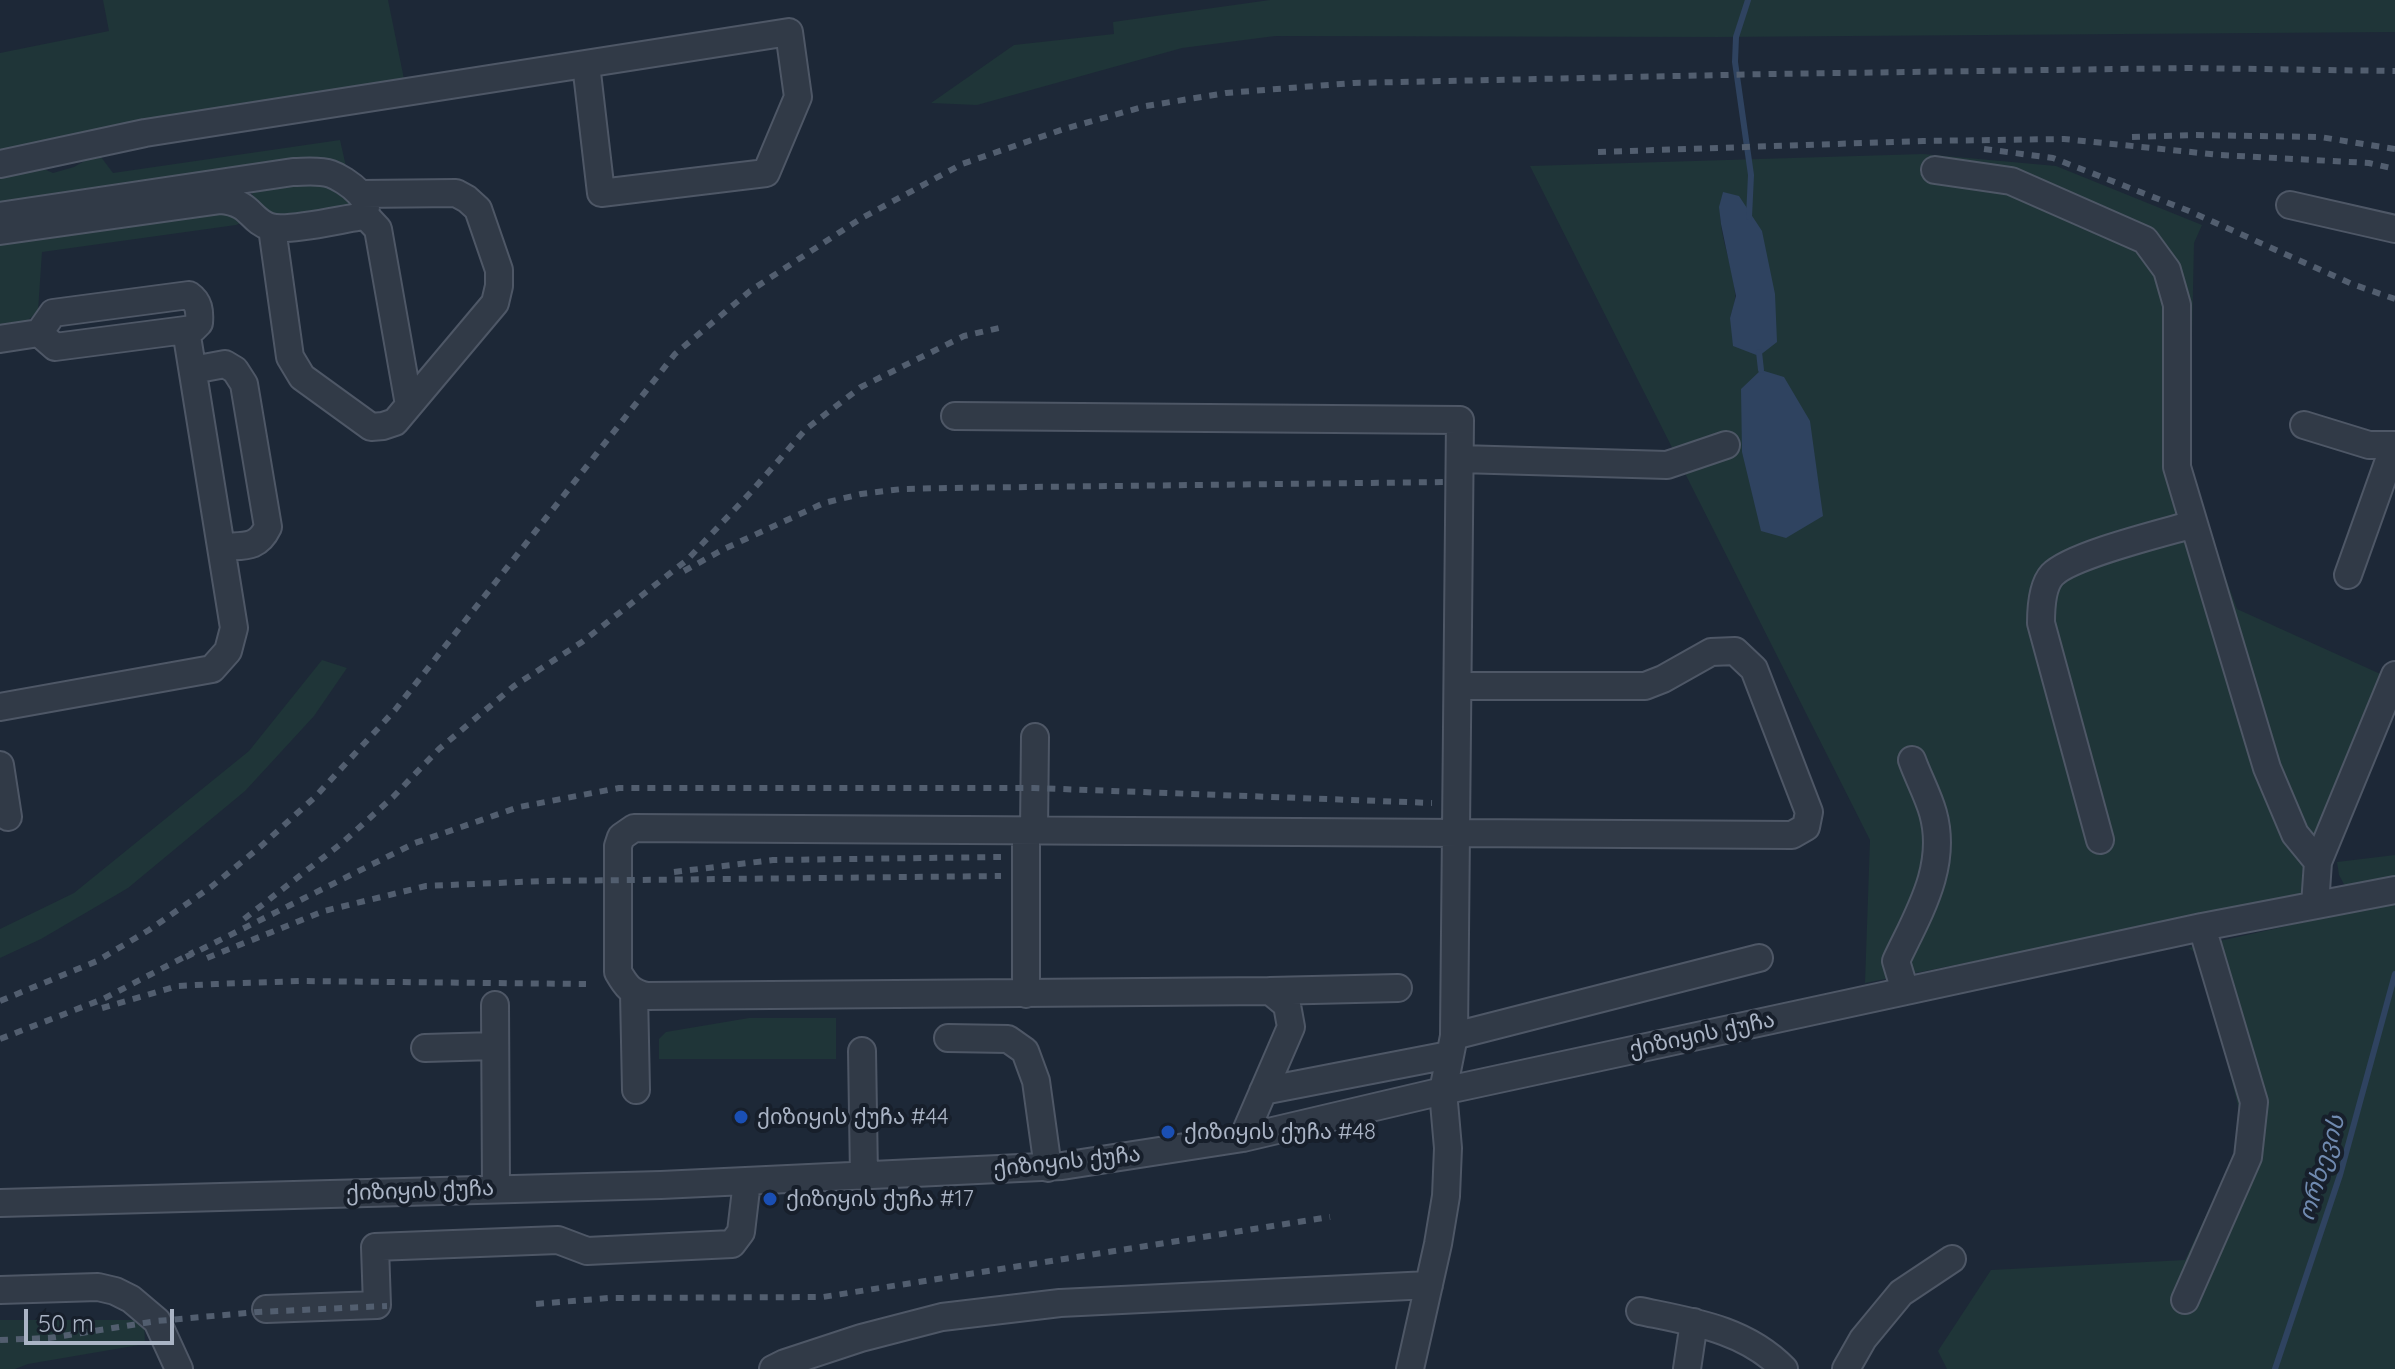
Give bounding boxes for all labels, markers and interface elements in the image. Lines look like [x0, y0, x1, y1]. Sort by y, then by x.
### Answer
street label: ქიზიყის ქუჩა [1627, 1007, 1777, 1063]
place label: ქიზიყის ქუჩა #44 [757, 1104, 949, 1130]
marker: ქიზიყის ქუჩა #44 [732, 1108, 750, 1126]
water label: ორხევის [2292, 1112, 2352, 1224]
place label: ქიზიყის ქუჩა #48 [1184, 1119, 1376, 1145]
marker: ქიზიყის ქუჩა #48 [1159, 1123, 1177, 1141]
street label: ქიზიყის ქუჩა [992, 1141, 1142, 1183]
street label: ქიზიყის ქუჩა [346, 1175, 494, 1207]
place label: ქიზიყის ქუჩა #17 [786, 1186, 974, 1212]
marker: ქიზიყის ქუჩა #17 [761, 1190, 779, 1208]
scale bar [28, 1293, 178, 1343]
text: 50 m [38, 1308, 94, 1338]

